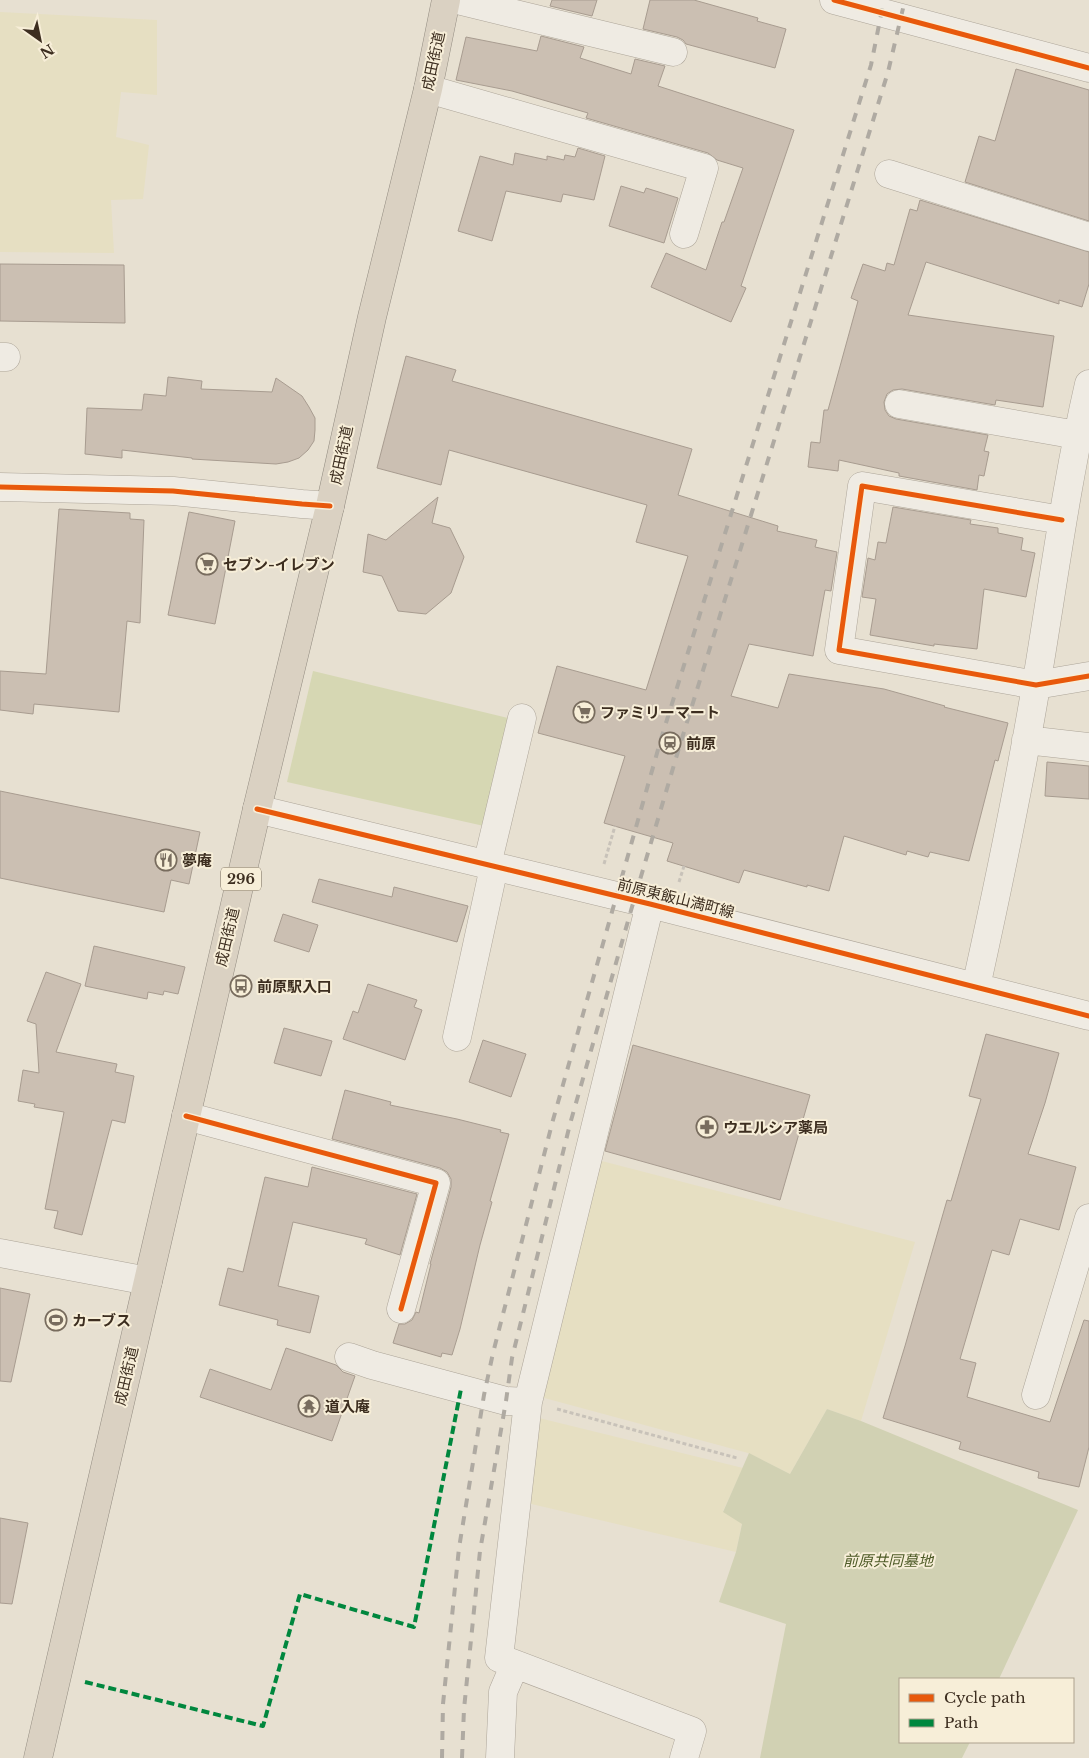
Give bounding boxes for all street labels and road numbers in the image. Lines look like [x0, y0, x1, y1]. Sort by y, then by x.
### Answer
street label: 成田街道 [417, 30, 449, 92]
street label: 成田街道 [325, 424, 357, 486]
road number: 296 [221, 868, 261, 891]
street label: 前原東飯山満町線 [615, 874, 737, 922]
street label: 成田街道 [211, 906, 243, 968]
street label: 成田街道 [110, 1345, 142, 1407]

